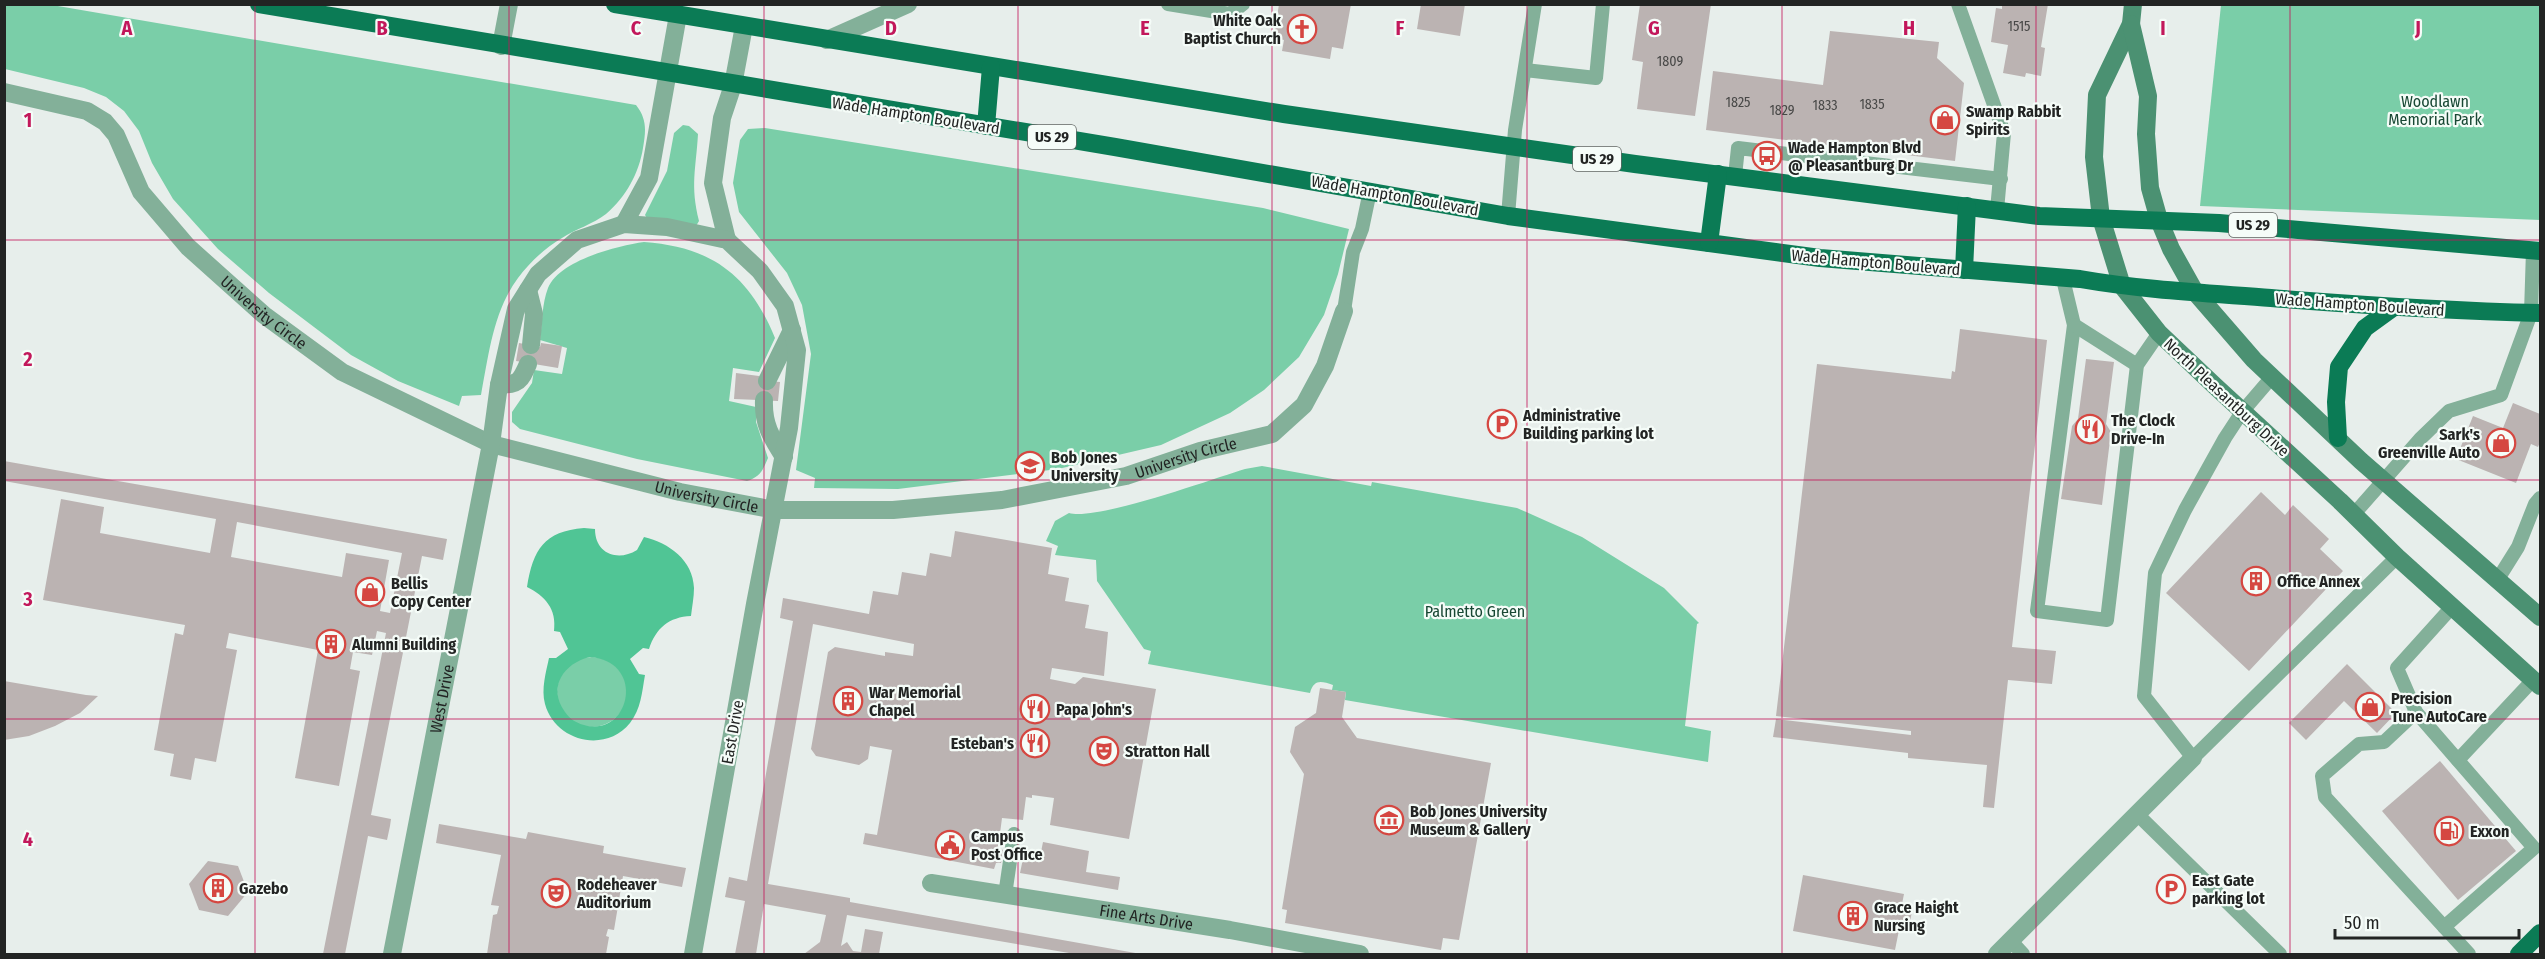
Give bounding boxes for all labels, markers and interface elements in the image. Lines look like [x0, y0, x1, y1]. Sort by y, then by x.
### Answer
place label: White Oak Baptist Church [1184, 11, 1282, 48]
church icon: White Oak Baptist Church [1286, 13, 1318, 45]
text: A [121, 16, 134, 40]
text: B [376, 16, 388, 40]
text: C [631, 16, 642, 40]
text: D [885, 16, 897, 40]
text: E [1140, 16, 1150, 40]
text: F [1396, 16, 1405, 40]
text: G [1648, 16, 1660, 40]
text: H [1903, 16, 1915, 40]
text: I [2160, 16, 2166, 40]
text: J [2414, 16, 2421, 40]
house number: 1515 [2007, 18, 2031, 35]
house number: 1809 [1657, 53, 1683, 70]
park label: Woodlawn Memorial Park [2388, 92, 2482, 129]
street label: Wade Hampton Boulevard [831, 93, 1001, 138]
house number: 1825 [1726, 94, 1750, 111]
house number: 1835 [1859, 96, 1885, 113]
house number: 1833 [1812, 97, 1838, 114]
house number: 1829 [1769, 102, 1795, 119]
place label: Swamp Rabbit Spirits [1966, 102, 2062, 139]
shop icon: Swamp Rabbit Spirits [1929, 104, 1961, 136]
text: 1 [24, 108, 32, 132]
road number: US 29 [1028, 125, 1076, 149]
place label: Wade Hampton Blvd @ Pleasantburg Dr [1788, 138, 1921, 175]
bus stop icon: Wade Hampton Blvd @ Pleasantburg Dr [1751, 140, 1783, 172]
road number: US 29 [1573, 147, 1621, 171]
street label: Wade Hampton Boulevard [1310, 171, 1480, 220]
road number: US 29 [2229, 213, 2277, 237]
street label: Wade Hampton Boulevard [1791, 246, 1961, 279]
street label: University Circle [217, 272, 310, 353]
street label: Wade Hampton Boulevard [2275, 289, 2445, 320]
street label: North Pleasantburg Drive [2160, 334, 2293, 461]
text: 2 [22, 347, 33, 371]
place label: Administrative Building parking lot [1522, 406, 1654, 443]
parking icon: Administrative Building parking lot [1486, 408, 1518, 440]
place label: The Clock Drive-In [2111, 411, 2176, 448]
restaurant icon: The Clock Drive-In [2074, 413, 2106, 445]
place label: Sark's Greenville Auto [2378, 425, 2480, 462]
shop icon: Sark's Greenville Auto [2485, 427, 2517, 459]
street label: University Circle [1132, 434, 1239, 482]
place label: Bob Jones University [1051, 448, 1119, 485]
school or university icon: Bob Jones University [1014, 450, 1046, 482]
street label: University Circle [653, 477, 760, 517]
building icon: Office Annex [2240, 565, 2272, 597]
place label: Office Annex [2277, 572, 2361, 591]
place label: Bellis Copy Center [391, 574, 471, 611]
shop icon: Bellis Copy Center [354, 576, 386, 608]
text: 3 [22, 587, 33, 611]
park label: Palmetto Green [1425, 602, 1525, 621]
building icon: Alumni Building [315, 628, 347, 660]
place label: Alumni Building [351, 635, 456, 654]
street label: West Drive [426, 663, 458, 735]
place label: War Memorial Chapel [869, 683, 961, 720]
building icon: War Memorial Chapel [832, 685, 864, 717]
place label: Precision Tune AutoCare [2391, 689, 2487, 726]
shop icon: Precision Tune AutoCare [2354, 691, 2386, 723]
restaurant icon: Papa John's [1019, 693, 1051, 725]
street label: East Drive [718, 698, 747, 766]
place label: Papa John's [1056, 700, 1132, 719]
restaurant icon: Esteban's [1019, 727, 1051, 759]
place label: Esteban's [951, 734, 1014, 753]
theatre icon: Stratton Hall [1088, 735, 1120, 767]
place label: Stratton Hall [1125, 742, 1210, 761]
place label: Bob Jones University Museum & Gallery [1410, 802, 1547, 839]
museum icon: Bob Jones University Museum & Gallery [1373, 804, 1405, 836]
fuel station icon: Exxon [2433, 815, 2465, 847]
place label: Exxon [2470, 822, 2509, 841]
text: 4 [23, 827, 33, 851]
place label: Campus Post Office [971, 827, 1043, 864]
public building icon: Campus Post Office [934, 829, 966, 861]
place label: East Gate parking lot [2192, 871, 2265, 908]
building icon: Gazebo [202, 872, 234, 904]
parking icon: East Gate parking lot [2155, 873, 2187, 905]
place label: Rodeheaver Auditorium [576, 875, 657, 912]
theatre icon: Rodeheaver Auditorium [540, 877, 572, 909]
place label: Gazebo [239, 879, 289, 898]
place label: Grace Haight Nursing [1874, 898, 1959, 935]
building icon: Grace Haight Nursing [1837, 900, 1869, 932]
street label: Fine Arts Drive [1098, 901, 1194, 934]
scale bar [2335, 902, 2520, 940]
text: 50 m [2344, 912, 2380, 934]

